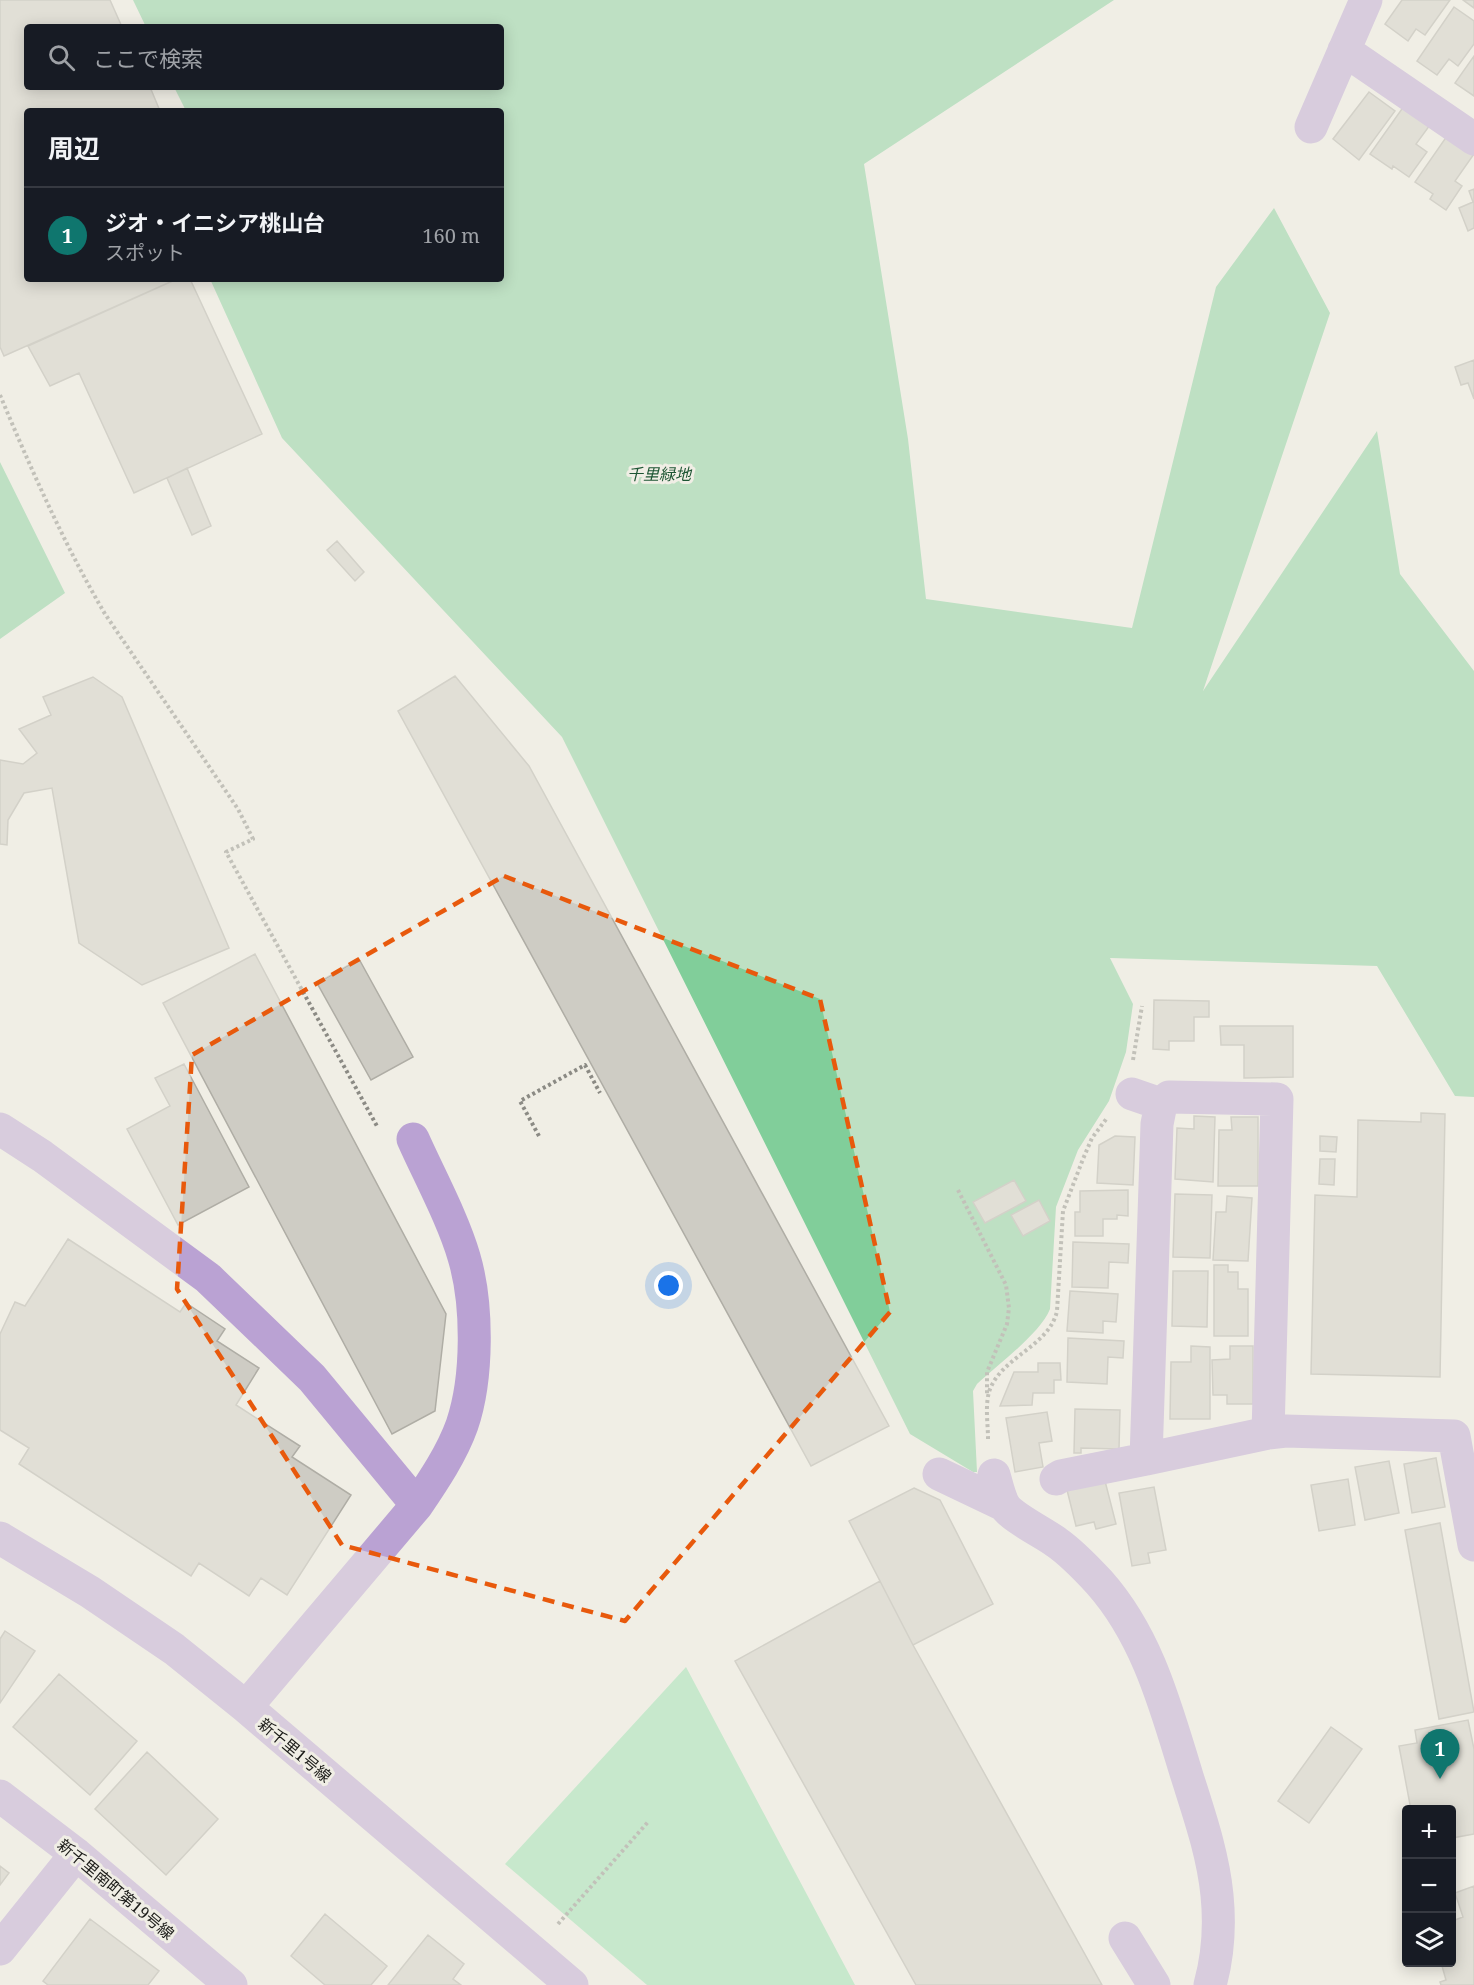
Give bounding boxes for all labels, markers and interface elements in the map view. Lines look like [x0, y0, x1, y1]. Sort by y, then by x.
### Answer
search box [24, 24, 504, 90]
icon: search [45, 41, 78, 74]
text: ここで検索 [93, 43, 203, 73]
text: 周辺 [48, 130, 100, 166]
text: ジオ・イニシア桃山台 [105, 207, 325, 237]
text: 1 [62, 222, 73, 249]
text: 160 m [422, 222, 480, 249]
text: スポット [105, 239, 185, 266]
park label: 千里緑地 [627, 463, 693, 485]
your location [654, 1271, 683, 1300]
street label: 新千里1号線 [254, 1713, 336, 1787]
pin: 1 [1420, 1730, 1460, 1779]
map controls [1402, 1805, 1456, 1967]
button: + [1402, 1805, 1456, 1859]
street label: 新千里南町第19号線 [53, 1834, 179, 1944]
button: − [1402, 1859, 1456, 1913]
button: layers [1402, 1913, 1456, 1967]

